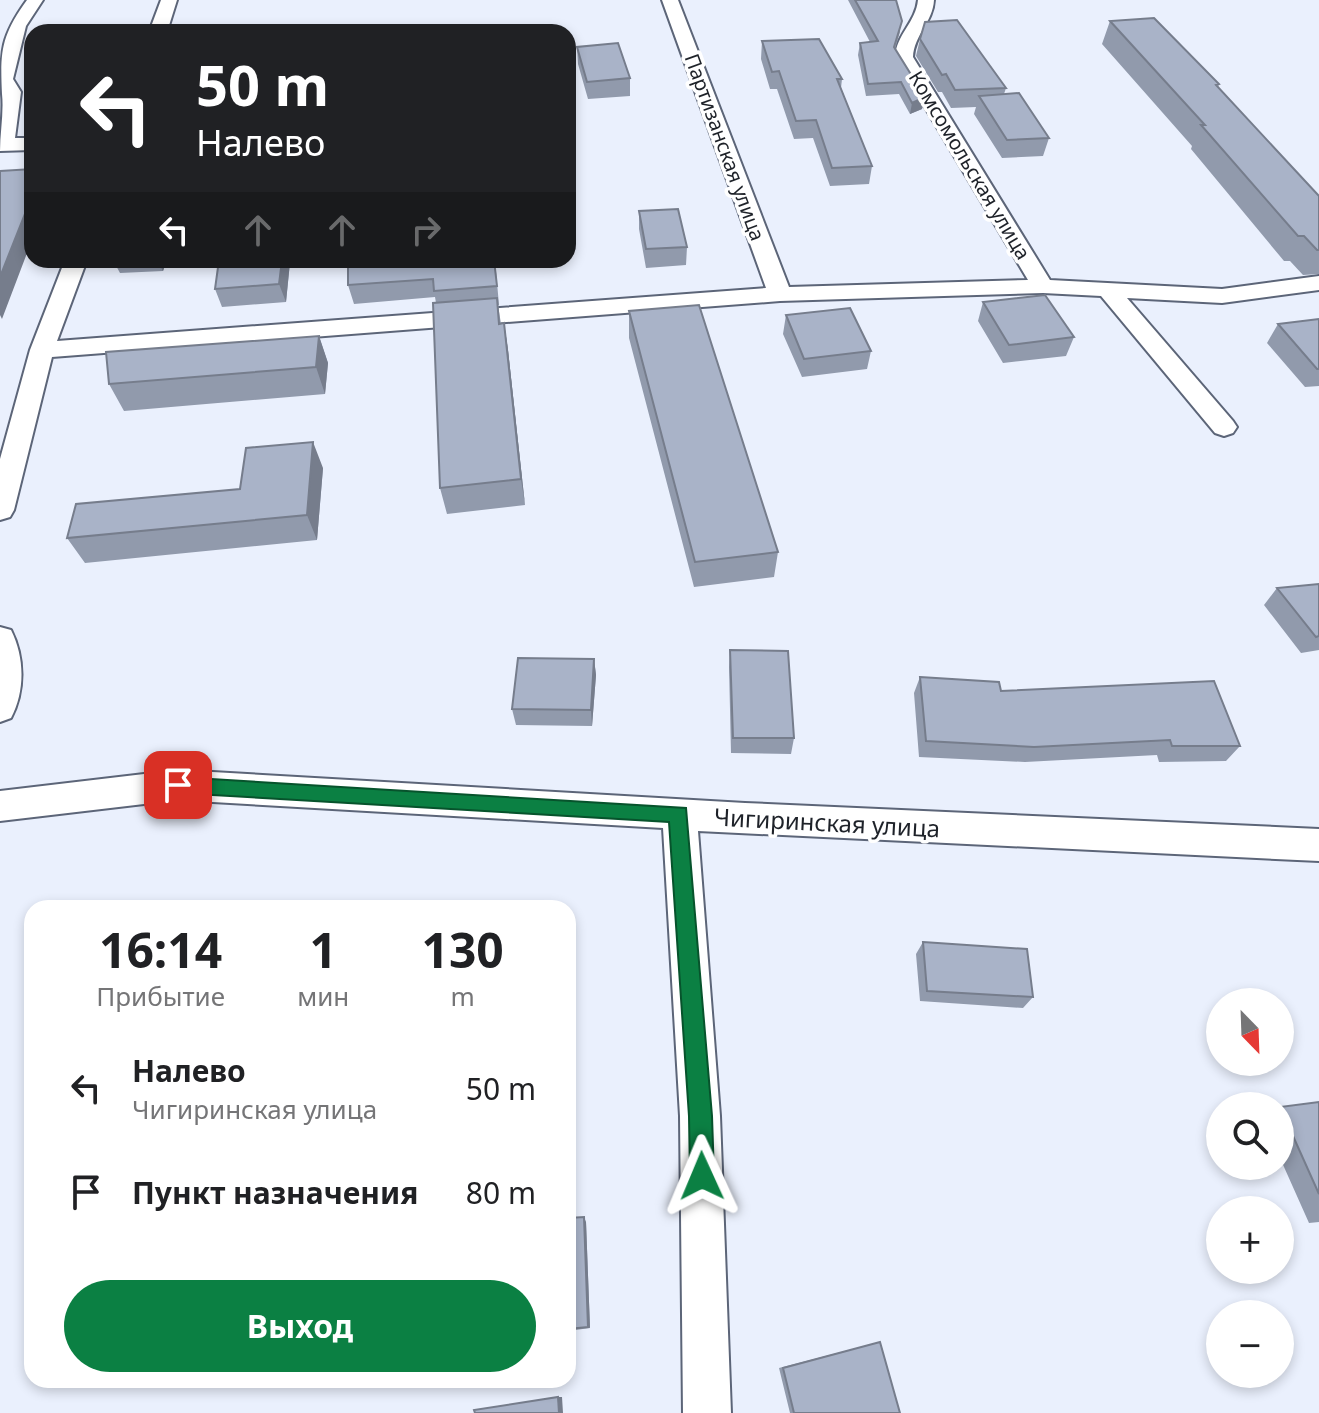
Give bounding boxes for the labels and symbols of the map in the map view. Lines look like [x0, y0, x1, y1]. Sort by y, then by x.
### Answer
street label: Партизанская улица [679, 50, 771, 244]
street label: Комсомольская улица [903, 66, 1037, 264]
pin [144, 751, 212, 819]
street label: Чигиринская улица [713, 800, 941, 844]
north arrow [1206, 988, 1294, 1076]
position arrow [660, 1134, 744, 1218]

